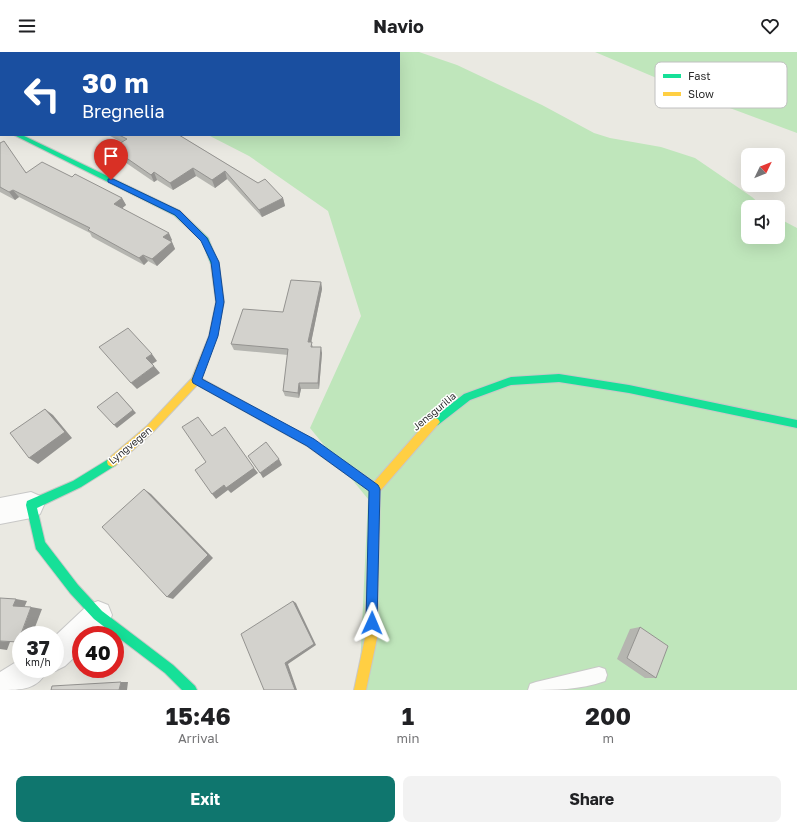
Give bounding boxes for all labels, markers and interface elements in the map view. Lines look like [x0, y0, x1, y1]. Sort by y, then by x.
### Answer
icon: menu [16, 15, 38, 37]
text: Navio [373, 15, 424, 37]
icon: heart [759, 15, 781, 37]
legend [655, 62, 787, 108]
text: 30 m [82, 66, 149, 99]
icon: left [16, 68, 68, 120]
text: Fast [688, 69, 711, 82]
text: Slow [688, 87, 714, 100]
text: Bregnelia [82, 100, 165, 122]
pin [94, 139, 128, 180]
icon: arrive [100, 145, 122, 167]
north arrow [741, 148, 785, 192]
map controls [741, 148, 785, 244]
button: sound [741, 200, 785, 244]
street label: Jensgurilia [410, 389, 458, 433]
street label: Lyngvegen [106, 424, 154, 466]
position arrow [351, 602, 393, 644]
speed limit sign: 40 [72, 626, 124, 678]
text: 37 [26, 635, 50, 659]
text: km/h [25, 656, 51, 668]
text: 15:46 [166, 701, 231, 730]
text: 1 [402, 701, 414, 730]
text: 200 [585, 701, 631, 730]
text: Arrival [178, 730, 219, 746]
text: min [397, 730, 420, 746]
text: m [603, 730, 614, 746]
button: Exit [16, 776, 395, 822]
button: Share [403, 776, 781, 822]

